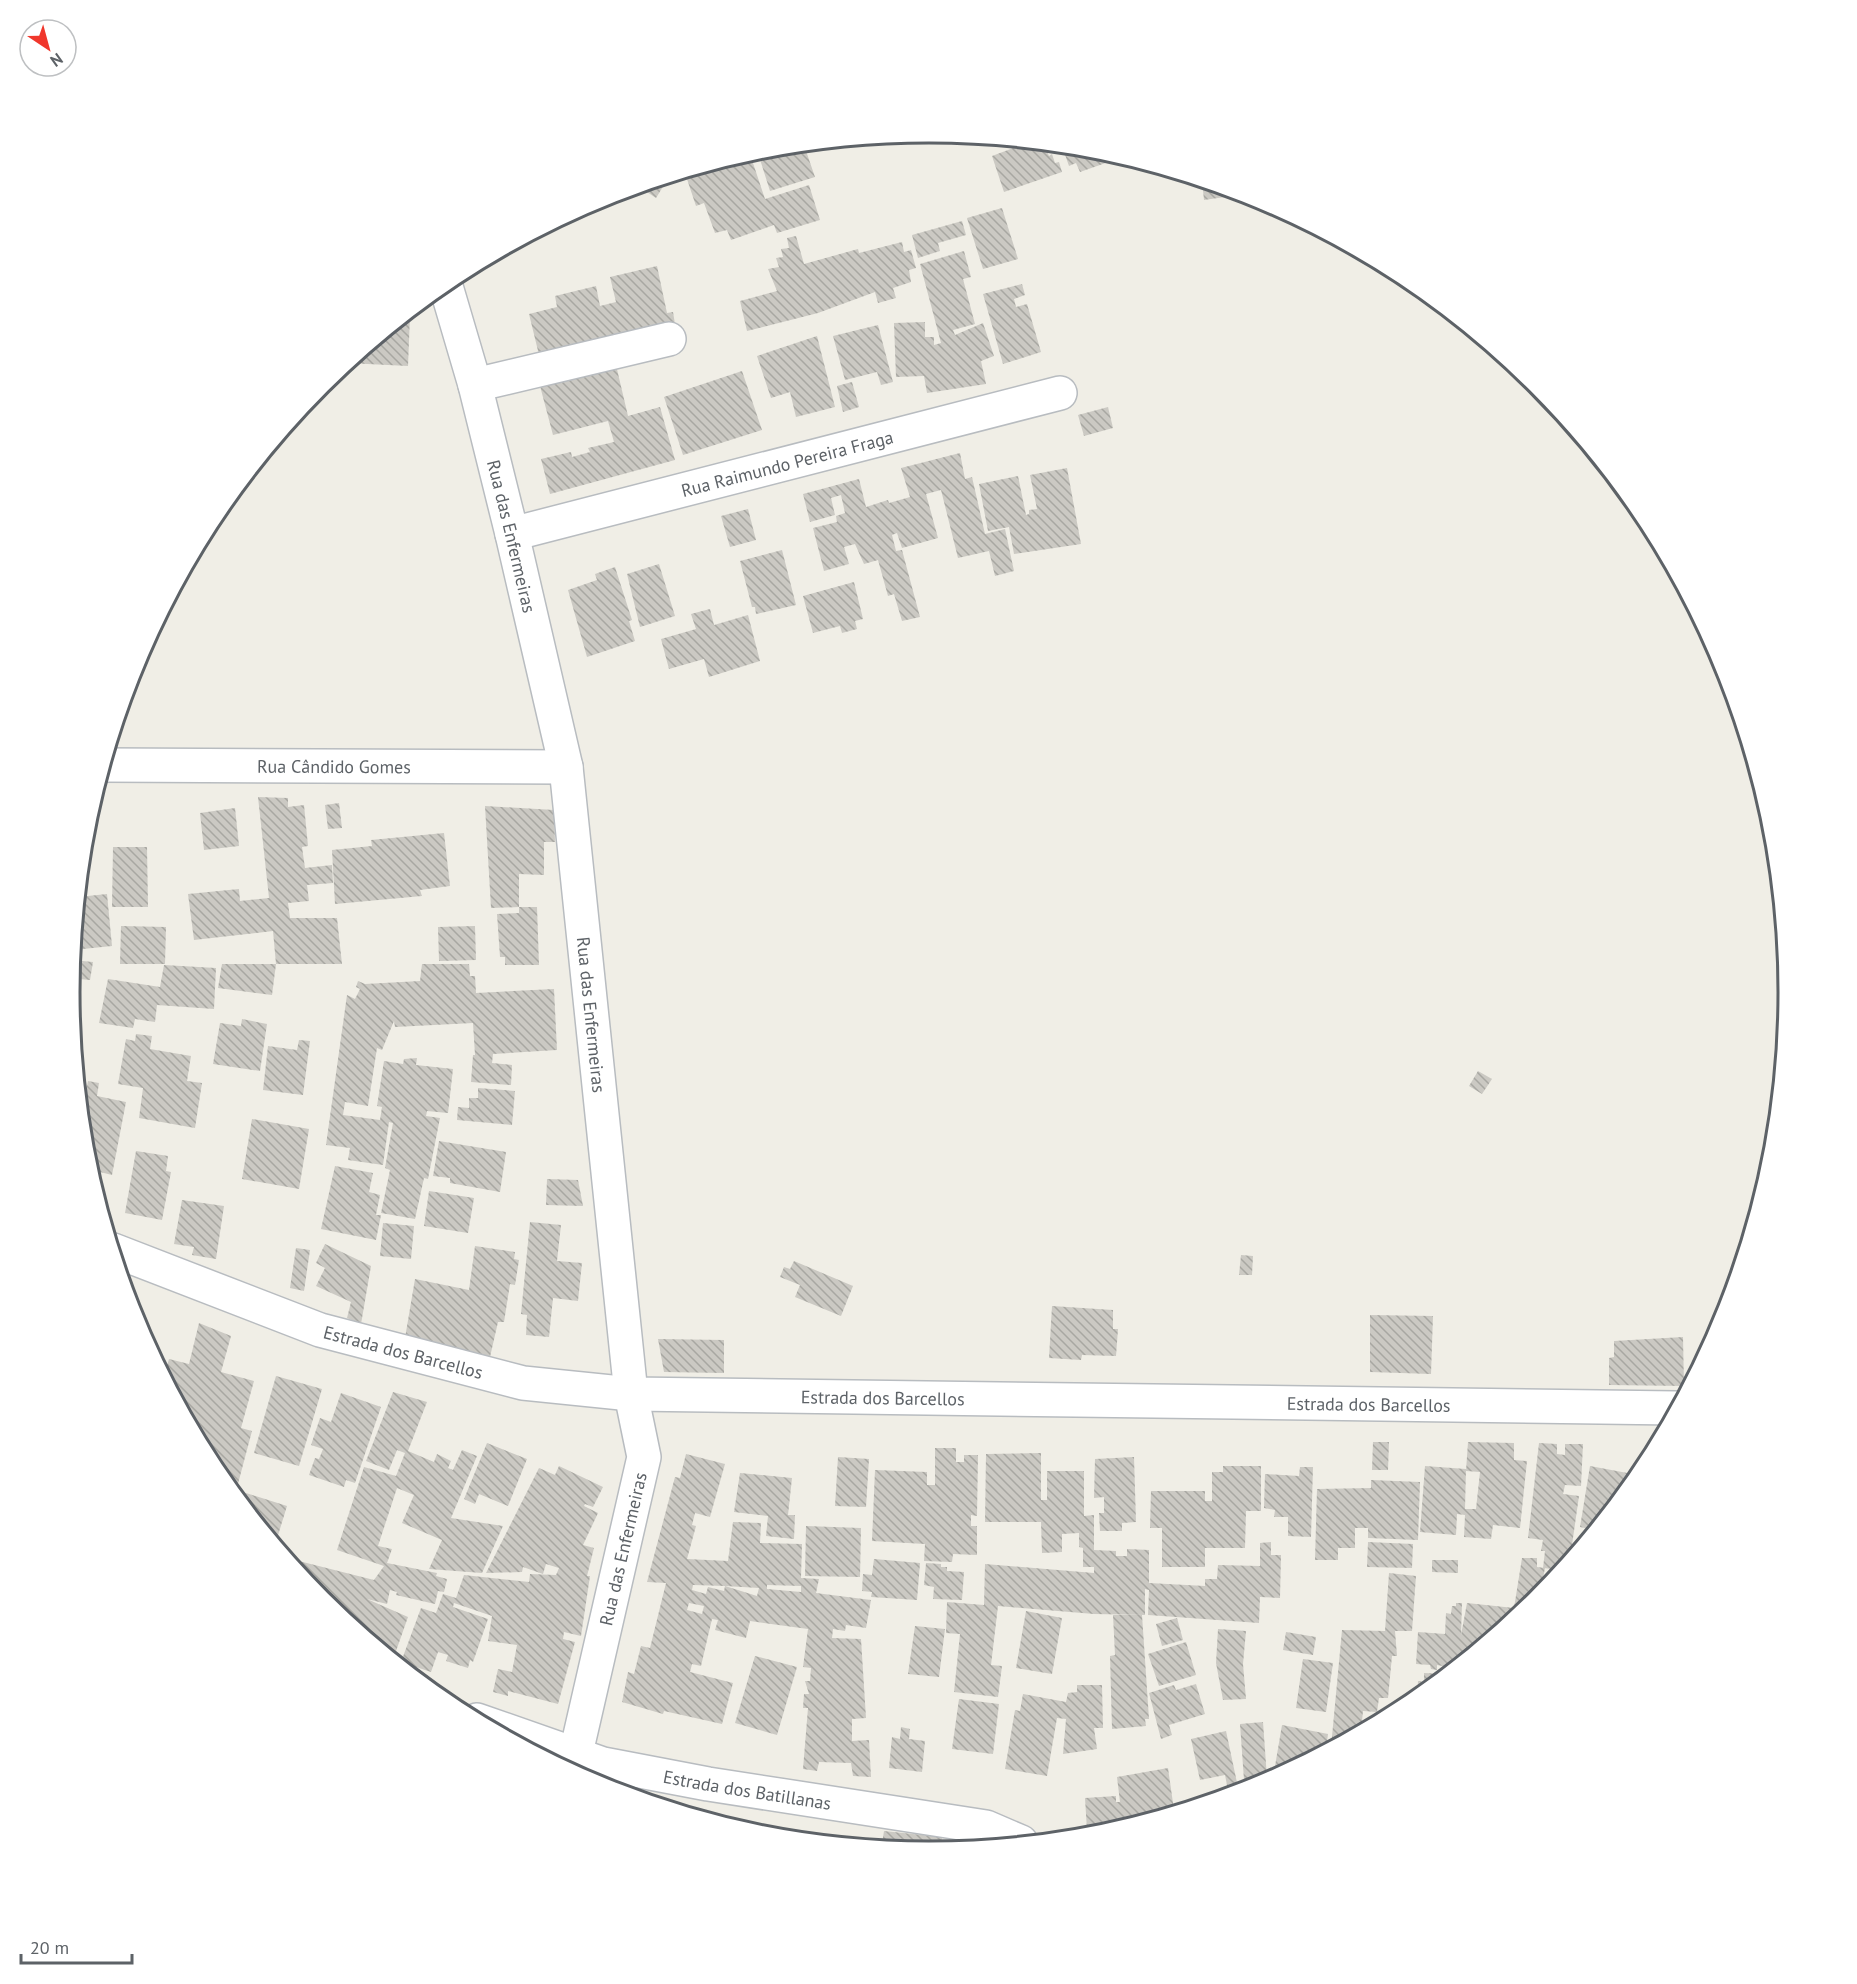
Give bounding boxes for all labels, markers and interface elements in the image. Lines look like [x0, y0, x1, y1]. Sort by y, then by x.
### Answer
north arrow [18, 18, 78, 78]
text: N [47, 49, 67, 71]
street label: Rua Raimundo Pereira Fraga [679, 425, 896, 502]
street label: Rua das Enfermeiras [482, 457, 541, 615]
street label: Rua Cândido Gomes [257, 754, 411, 778]
street label: Rua das Enfermeiras [572, 936, 611, 1094]
street label: Estrada dos Barcellos [321, 1320, 485, 1384]
street label: Estrada dos Barcellos [801, 1385, 965, 1410]
street label: Estrada dos Barcellos [1287, 1391, 1451, 1416]
street label: Rua das Enfermeiras [594, 1470, 652, 1628]
street label: Estrada dos Batillanas [661, 1764, 833, 1814]
scale bar [21, 1927, 132, 1965]
text: 20 m [30, 1936, 69, 1959]

